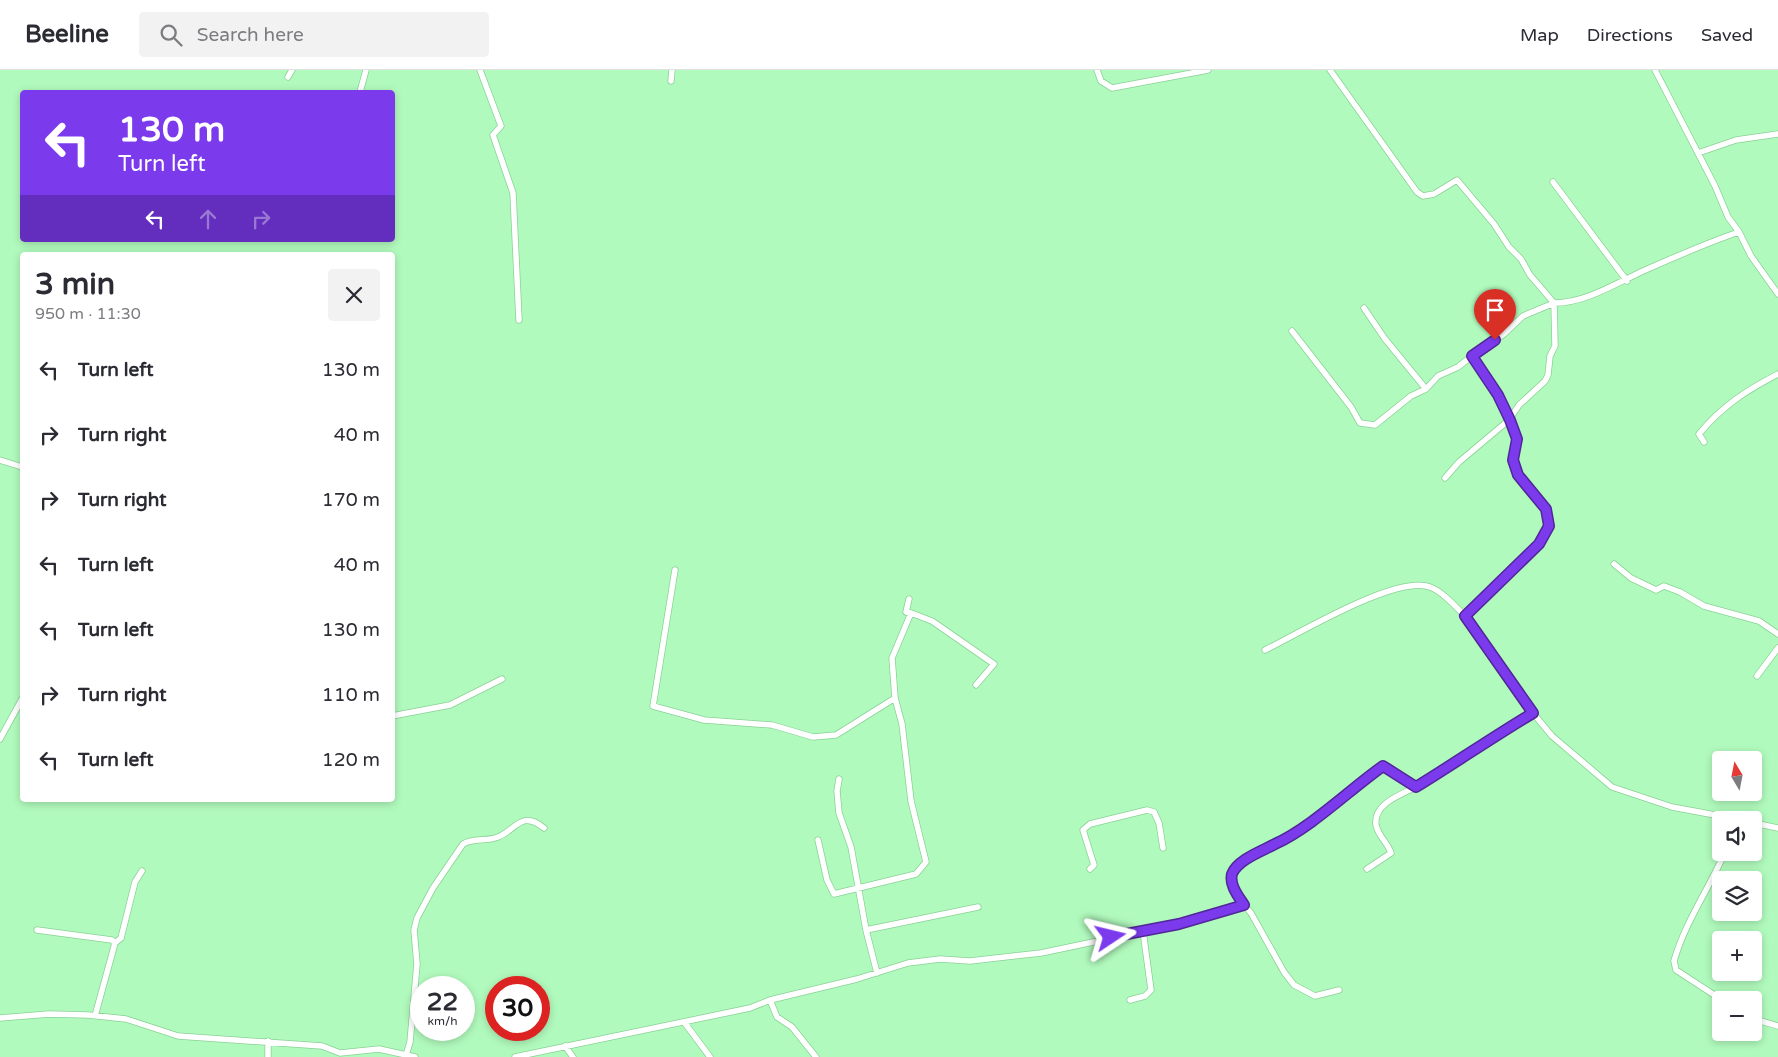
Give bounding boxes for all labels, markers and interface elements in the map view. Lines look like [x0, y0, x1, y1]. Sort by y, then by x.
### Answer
search box [139, 12, 489, 57]
text: Beeline [25, 20, 109, 49]
icon: search [157, 21, 185, 49]
text: Search here [197, 24, 304, 46]
text: Map [1520, 24, 1559, 46]
text: Directions [1587, 24, 1673, 46]
text: Saved [1701, 24, 1753, 46]
text: 130 m [118, 109, 225, 151]
icon: left [35, 110, 100, 175]
text: Turn left [118, 151, 206, 177]
icon: left [141, 205, 169, 233]
icon: ahead [194, 205, 222, 233]
icon: right [247, 205, 275, 233]
text: 3 min [35, 266, 115, 303]
button: close [328, 269, 380, 321]
pin [1474, 289, 1516, 340]
icon: arrive [1481, 296, 1509, 324]
text: 950 m · 11:30 [35, 304, 141, 324]
icon: left [35, 356, 63, 384]
text: Turn left [78, 359, 154, 381]
text: 130 m [322, 359, 380, 381]
icon: right [35, 421, 63, 449]
text: Turn right [78, 424, 166, 446]
text: 40 m [334, 424, 380, 446]
icon: right [35, 486, 63, 514]
text: Turn right [78, 489, 166, 511]
text: 170 m [322, 489, 380, 511]
icon: left [35, 551, 63, 579]
text: Turn left [78, 554, 154, 576]
text: 40 m [334, 554, 380, 576]
icon: left [35, 616, 63, 644]
text: Turn left [78, 619, 154, 641]
text: 130 m [322, 619, 380, 641]
icon: right [35, 681, 63, 709]
text: Turn right [78, 684, 166, 706]
text: 110 m [322, 684, 380, 706]
icon: left [35, 746, 63, 774]
text: Turn left [78, 749, 154, 771]
text: 120 m [322, 749, 380, 771]
north arrow [1712, 751, 1762, 801]
map controls [1712, 751, 1762, 1041]
button: sound [1712, 811, 1762, 861]
button: layers [1712, 871, 1762, 921]
position arrow [1084, 910, 1136, 962]
button: + [1712, 931, 1762, 981]
speed limit sign: 30 [485, 976, 550, 1041]
text: 22 [427, 987, 458, 1017]
button: − [1712, 991, 1762, 1041]
text: km/h [427, 1014, 458, 1028]

